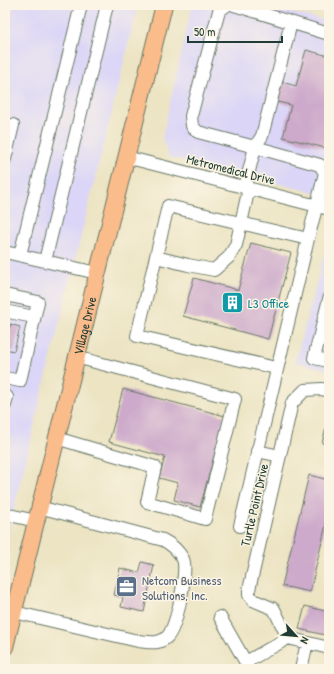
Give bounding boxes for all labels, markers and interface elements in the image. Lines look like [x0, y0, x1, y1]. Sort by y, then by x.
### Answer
scale bar [188, 18, 282, 44]
text: 50 m [194, 23, 215, 40]
street label: Metromedical Drive [185, 149, 277, 189]
building icon: L3 Office [219, 290, 245, 316]
place label: L3 Office [248, 294, 289, 312]
street label: Village Drive [69, 295, 100, 357]
street label: Turtle Point Drive [236, 462, 272, 548]
place label: Netcom Business Solutions, Inc. [142, 571, 221, 604]
office icon: Netcom Business Solutions, Inc. [113, 574, 139, 600]
north arrow [276, 616, 316, 656]
text: N [297, 635, 312, 646]

